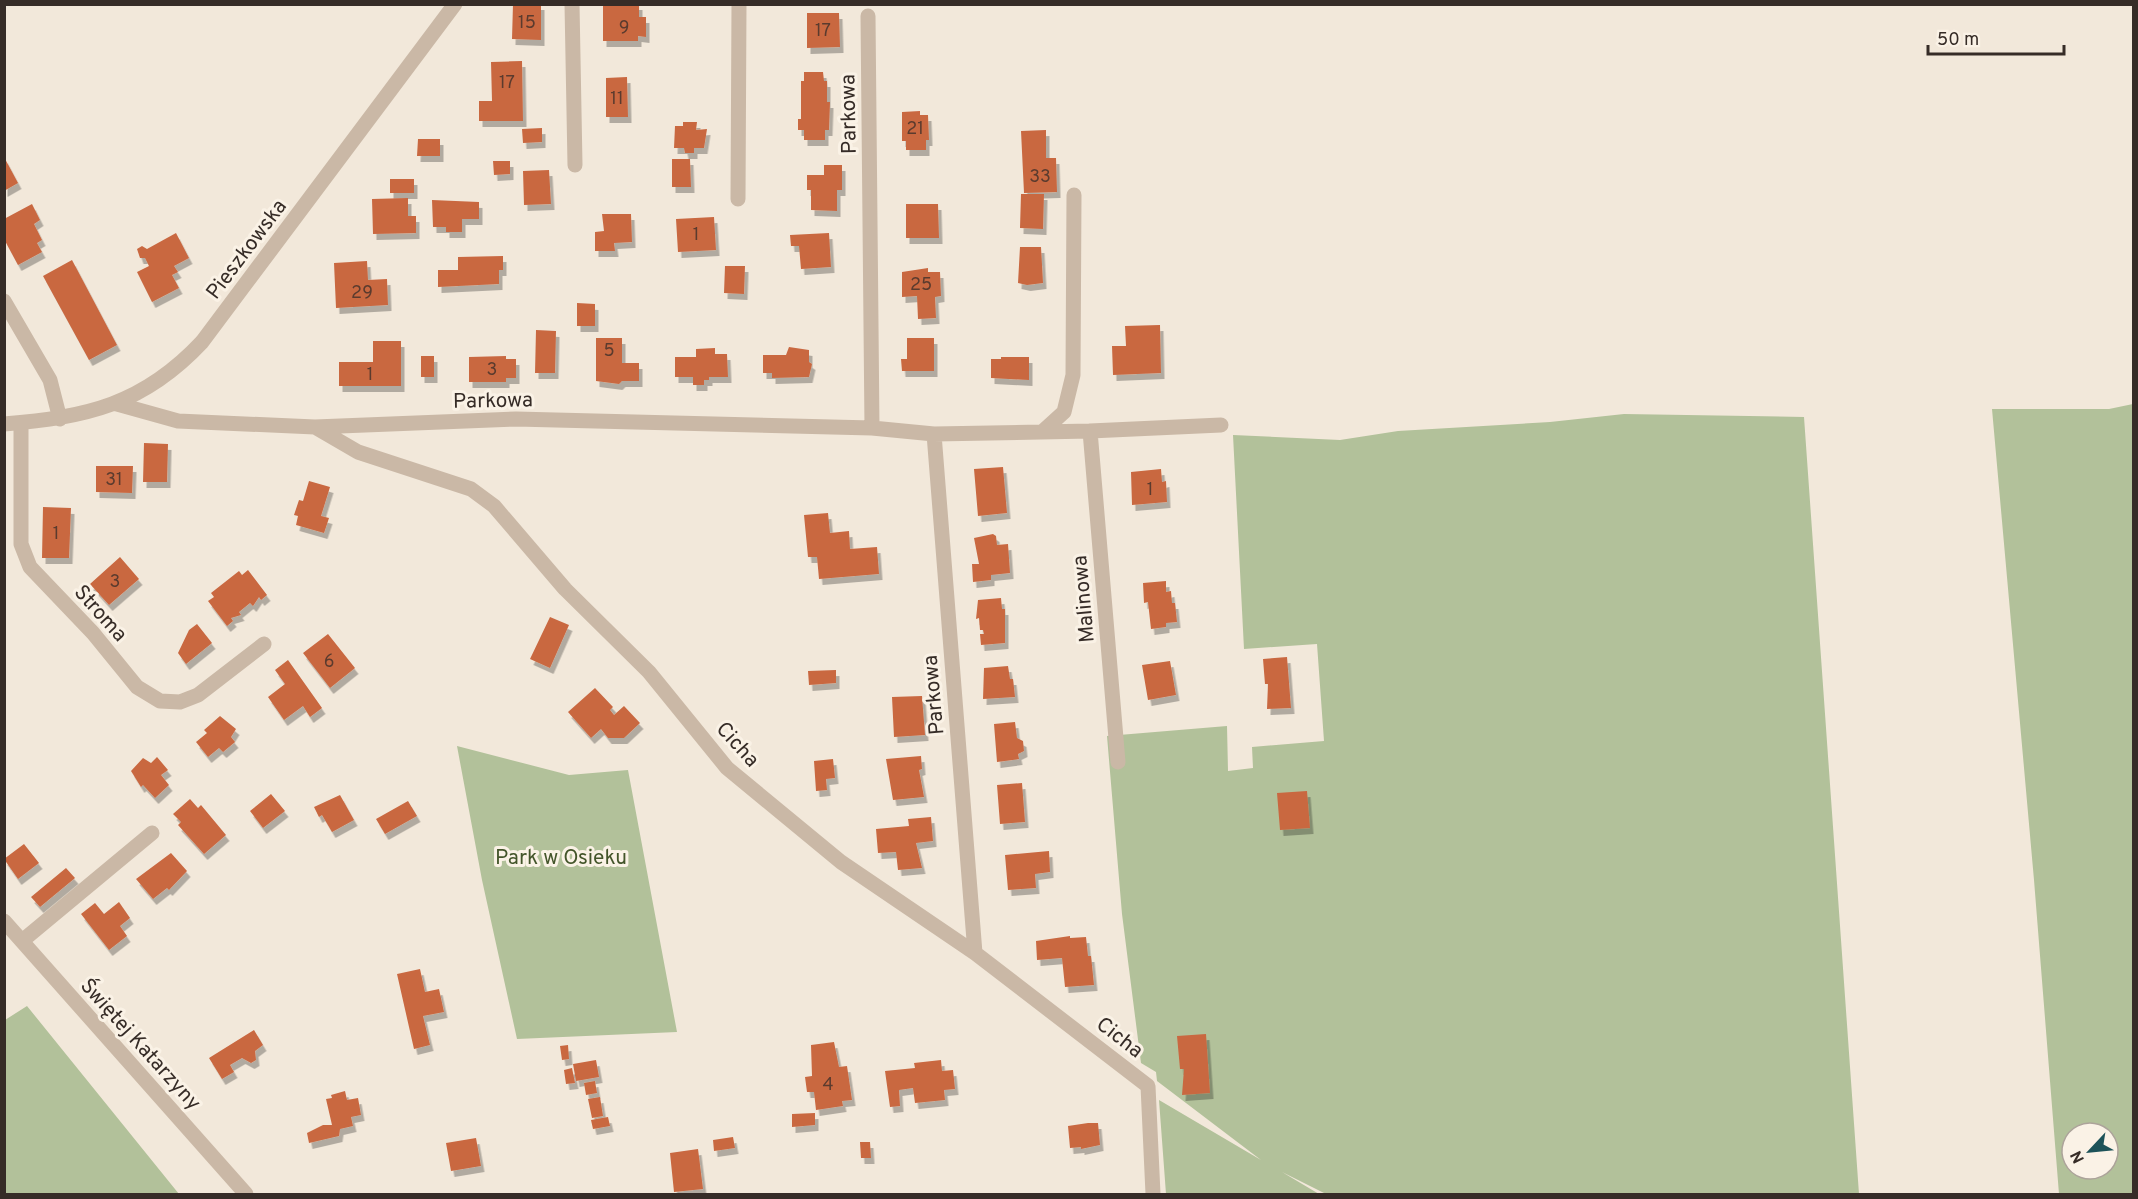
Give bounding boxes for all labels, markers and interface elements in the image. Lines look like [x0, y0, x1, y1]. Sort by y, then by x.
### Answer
house number: 15 [518, 12, 536, 35]
house number: 9 [619, 17, 629, 40]
scale bar [1928, 18, 2064, 56]
house number: 17 [815, 20, 831, 43]
text: 50 m [1937, 29, 1979, 52]
house number: 17 [499, 72, 515, 95]
street label: Parkowa [835, 74, 864, 154]
house number: 11 [610, 88, 624, 111]
house number: 21 [906, 118, 924, 141]
house number: 33 [1029, 166, 1051, 189]
street label: Pieszkowska [201, 195, 294, 305]
house number: 1 [693, 224, 699, 247]
house number: 25 [910, 274, 932, 297]
house number: 29 [351, 282, 373, 305]
house number: 5 [603, 340, 615, 363]
house number: 3 [487, 359, 497, 382]
house number: 1 [367, 364, 373, 387]
street label: Parkowa [453, 387, 533, 416]
house number: 31 [105, 469, 123, 492]
house number: 1 [1147, 479, 1153, 502]
house number: 1 [53, 523, 59, 546]
street label: Malinowa [1067, 554, 1102, 644]
house number: 3 [110, 571, 120, 594]
street label: Stroma [67, 580, 133, 648]
house number: 6 [324, 651, 334, 674]
street label: Parkowa [918, 654, 951, 736]
street label: Cicha [709, 716, 764, 774]
park label: Park w Osieku [495, 845, 627, 872]
street label: Świętej Katarzyny [73, 973, 207, 1117]
street label: Cicha [1090, 1011, 1148, 1065]
house number: 4 [822, 1074, 834, 1097]
north arrow [2060, 1121, 2120, 1181]
text: N [2067, 1147, 2090, 1166]

